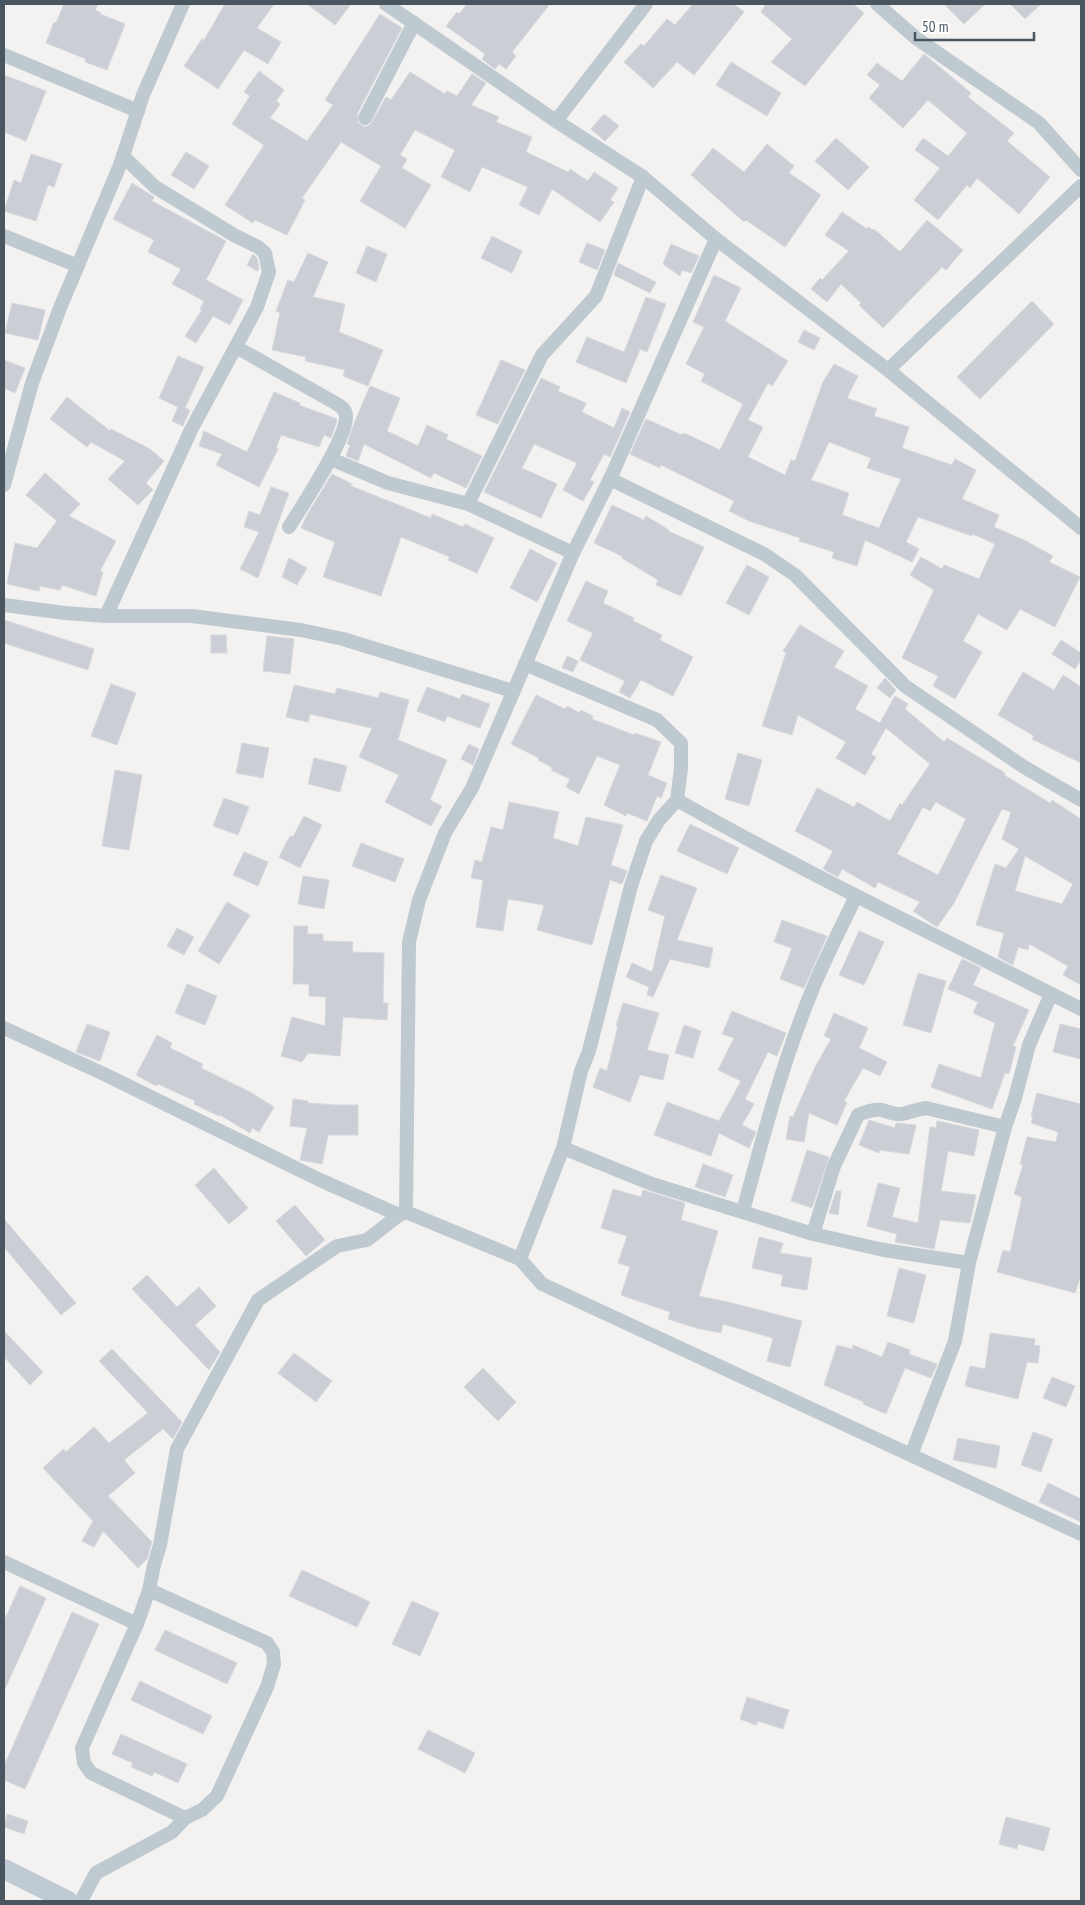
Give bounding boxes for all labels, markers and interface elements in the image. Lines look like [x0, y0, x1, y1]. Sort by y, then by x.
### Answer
scale bar [915, 10, 1034, 42]
text: 50 m [922, 17, 948, 36]

